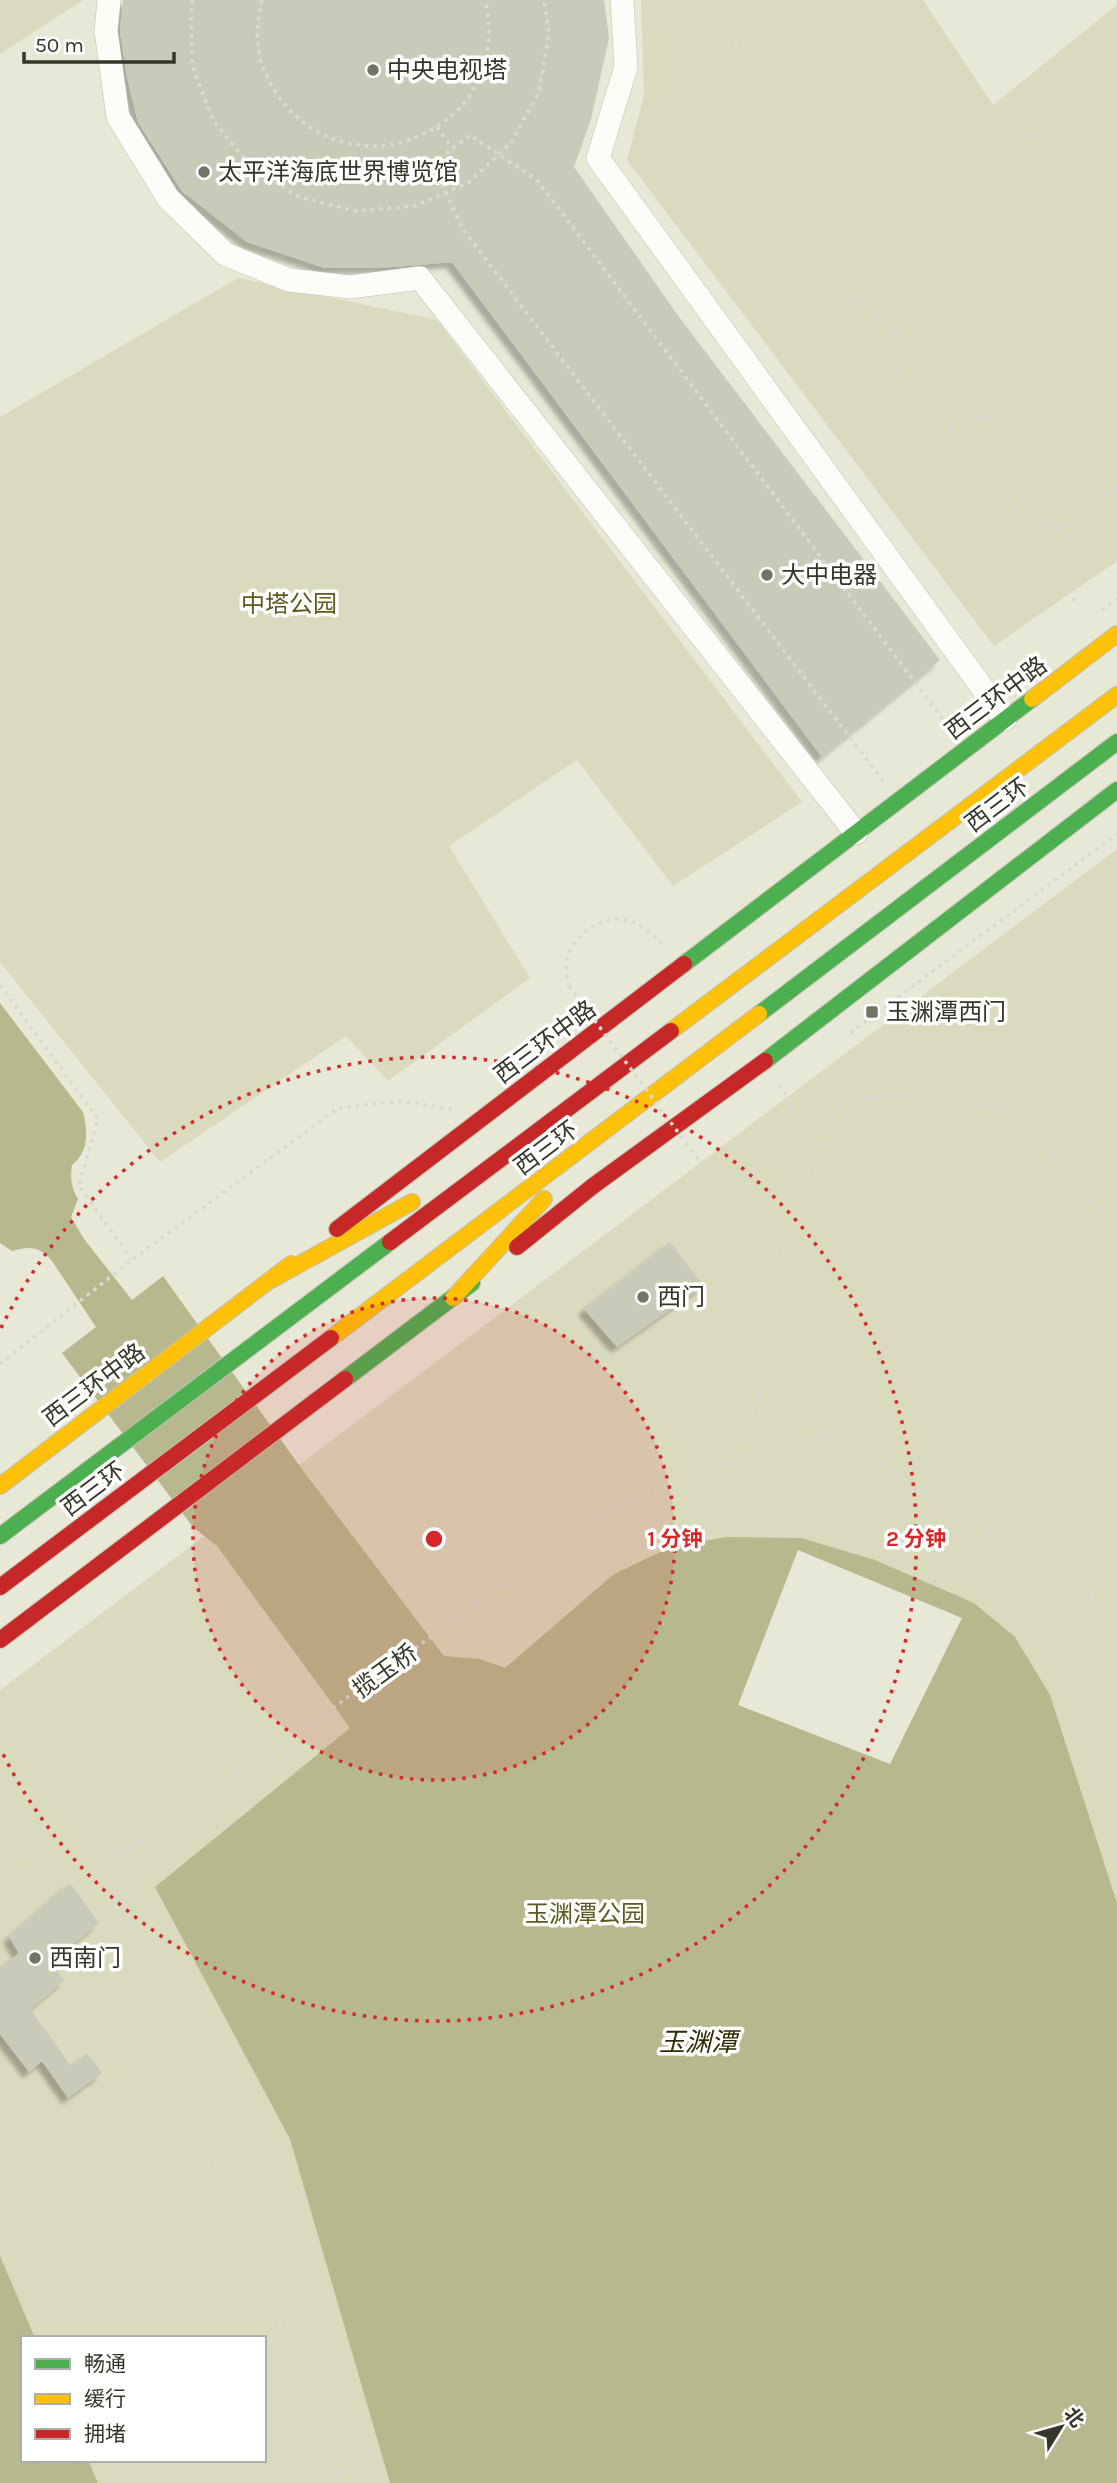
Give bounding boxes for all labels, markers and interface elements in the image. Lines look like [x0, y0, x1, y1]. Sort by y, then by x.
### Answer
scale bar [24, 21, 175, 65]
text: 50 m [35, 33, 84, 57]
place label: 中央电视塔 [387, 56, 507, 84]
marker: 中央电视塔 [365, 62, 381, 78]
place label: 太平洋海底世界博览馆 [218, 158, 458, 186]
marker: 太平洋海底世界博览馆 [196, 164, 212, 180]
place label: 大中电器 [781, 561, 877, 589]
marker: 大中电器 [759, 567, 775, 583]
park label: 中塔公园 [241, 590, 337, 618]
street label: 西三环中路 [940, 651, 1052, 745]
street label: 西三环 [960, 772, 1034, 838]
street label: 西三环中路 [489, 995, 601, 1089]
place label: 玉渊潭西门 [886, 998, 1006, 1026]
marker: 玉渊潭西门 [864, 1004, 880, 1020]
street label: 西三环 [509, 1115, 583, 1181]
place label: 西门 [657, 1283, 705, 1311]
marker: 西门 [635, 1289, 651, 1305]
street label: 西三环中路 [38, 1338, 150, 1432]
street label: 西三环 [56, 1456, 130, 1522]
centre of rings [422, 1527, 446, 1551]
text: 1 分钟 [648, 1527, 702, 1551]
text: 2 分钟 [886, 1527, 946, 1551]
street label: 揽玉桥 [348, 1639, 422, 1703]
park label: 玉渊潭公园 [525, 1900, 645, 1928]
place label: 西南门 [49, 1944, 121, 1972]
marker: 西南门 [27, 1950, 43, 1966]
water label: 玉渊潭 [659, 2027, 741, 2058]
legend [21, 2336, 266, 2462]
text: 畅通 [84, 2352, 126, 2376]
text: 缓行 [84, 2387, 126, 2411]
north arrow [1026, 2392, 1096, 2462]
text: 北 [1059, 2403, 1088, 2432]
text: 拥堵 [84, 2422, 126, 2446]

